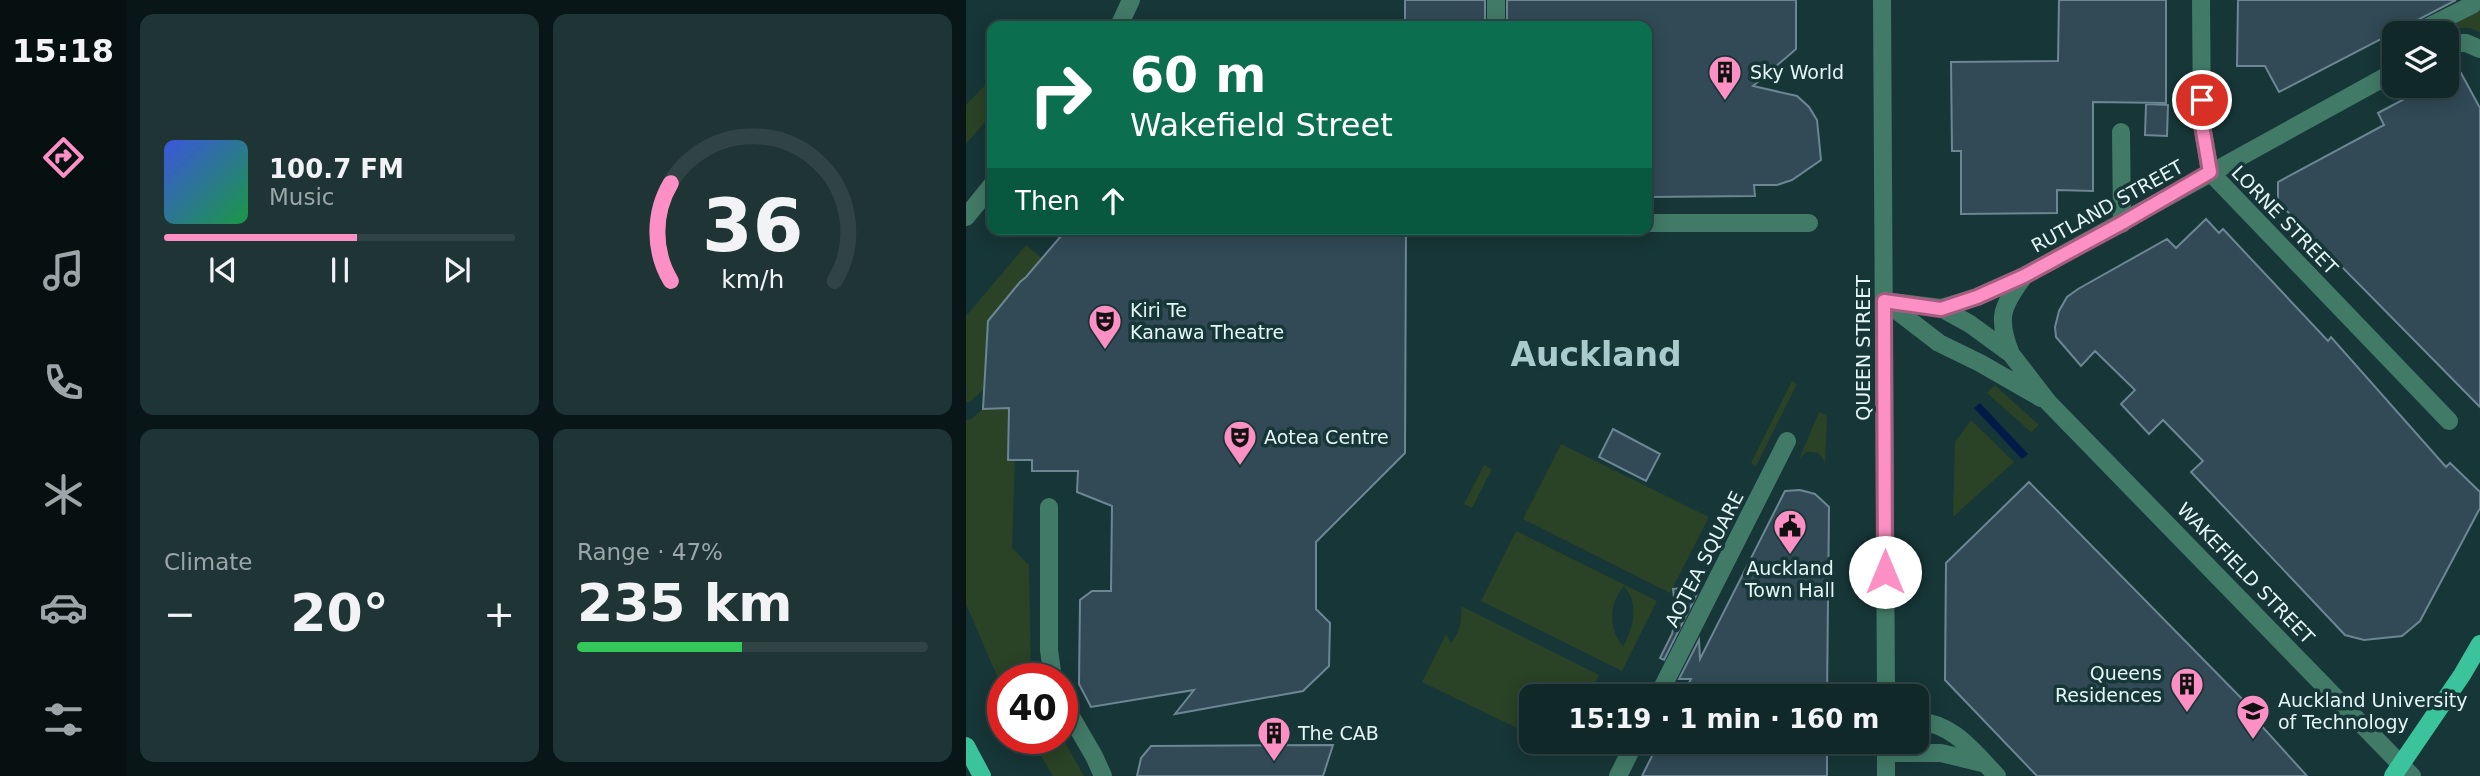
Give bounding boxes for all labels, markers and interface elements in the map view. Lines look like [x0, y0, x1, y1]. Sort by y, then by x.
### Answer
map controls [2382, 21, 2459, 98]
button: layers [2382, 21, 2459, 98]
text: 15:18 [12, 32, 114, 70]
text: 60 m [1130, 47, 1266, 104]
icon: right [1015, 49, 1106, 140]
building icon: Sky World [1706, 53, 1744, 102]
place label: Sky World [1750, 61, 1844, 83]
pin [2172, 70, 2232, 130]
icon: arrive [2183, 81, 2221, 119]
text: Wakefield Street [1130, 106, 1393, 144]
icon: directions [39, 133, 88, 182]
text: 100.7 FM [269, 154, 404, 184]
street label: RUTLAND STREET [2027, 155, 2187, 257]
street label: LORNE STREET [2227, 161, 2343, 279]
icon: ahead [1094, 182, 1132, 220]
text: 36 [702, 183, 803, 268]
text: Music [269, 184, 334, 210]
text: Then [1015, 186, 1080, 216]
icon: music [39, 246, 88, 295]
icon: previous [204, 251, 242, 289]
icon: pause [321, 251, 359, 289]
icon: next [438, 251, 476, 289]
text: km/h [721, 265, 784, 294]
street label: QUEEN STREET [1852, 275, 1874, 421]
place label: Kiri Te Kanawa Theatre [1130, 299, 1284, 343]
theatre icon: Kiri Te Kanawa Theatre [1086, 302, 1124, 351]
district label: Auckland [1510, 335, 1682, 374]
icon: phone [39, 358, 88, 407]
theatre icon: Aotea Centre [1221, 418, 1259, 467]
place label: Aotea Centre [1264, 426, 1389, 448]
icon: climate [39, 470, 88, 519]
street label: AOTEA SQUARE [1660, 487, 1748, 631]
street label: WAKEFIELD STREET [2173, 498, 2319, 648]
public building icon: Auckland Town Hall [1771, 507, 1809, 556]
position arrow [1848, 535, 1922, 609]
text: Range · 47% [577, 539, 723, 565]
text: Climate [164, 549, 253, 575]
place label: Auckland Town Hall [1744, 557, 1835, 601]
text: 235 km [577, 573, 792, 633]
icon: car [39, 583, 88, 632]
text: 20° [290, 583, 389, 643]
text: − [164, 592, 196, 636]
text: + [483, 592, 515, 636]
place label: Queens Residences [2055, 662, 2162, 706]
speed limit sign: 40 [987, 663, 1078, 754]
building icon: Queens Residences [2168, 665, 2206, 714]
place label: Auckland University of Technology [2278, 689, 2467, 733]
school or university icon: Auckland University of Technology [2234, 692, 2272, 741]
icon: filters [39, 695, 88, 744]
text: 15:19 · 1 min · 160 m [1569, 704, 1879, 734]
building icon: The CAB [1255, 714, 1293, 763]
place label: The CAB [1297, 722, 1379, 744]

